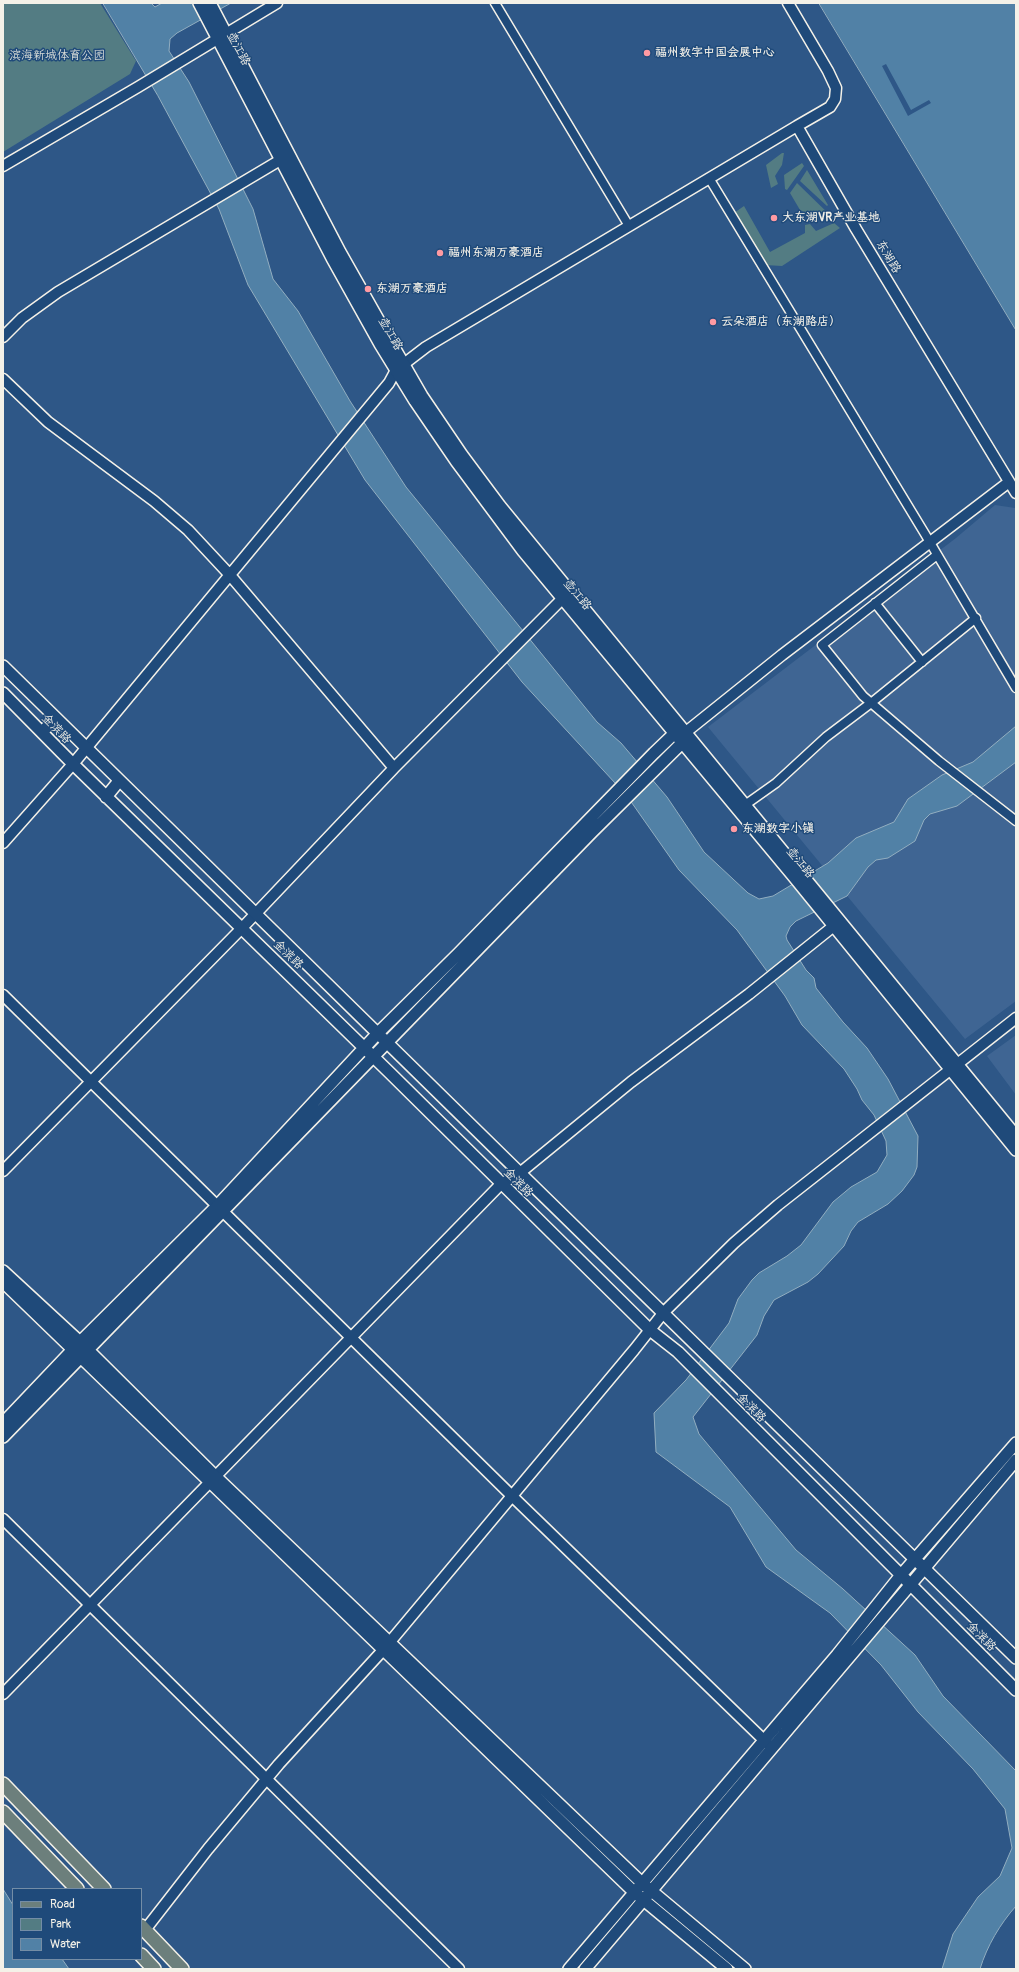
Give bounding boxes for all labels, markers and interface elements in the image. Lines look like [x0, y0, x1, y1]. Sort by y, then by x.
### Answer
street label: 壶江路 [223, 30, 253, 68]
place label: 福州数字中国会展中心 [655, 46, 775, 60]
marker: 福州数字中国会展中心 [642, 48, 652, 58]
park label: 滨海新城体育公园 [9, 49, 105, 63]
place label: 大东湖VR产业基地 [782, 211, 880, 225]
marker: 大东湖VR产业基地 [769, 213, 779, 223]
street label: 东湖路 [873, 238, 903, 276]
place label: 福州东湖万豪酒店 [448, 246, 544, 260]
marker: 福州东湖万豪酒店 [435, 248, 445, 258]
place label: 东湖万豪酒店 [376, 282, 448, 296]
marker: 东湖万豪酒店 [363, 284, 373, 294]
street label: 壶江路 [375, 315, 405, 353]
place label: 云朵酒店（东湖路店） [721, 315, 841, 329]
marker: 云朵酒店（东湖路店） [708, 317, 718, 327]
street label: 壶江路 [560, 577, 594, 613]
street label: 金滨路 [38, 711, 74, 747]
place label: 东湖数字小镇 [742, 822, 814, 836]
marker: 东湖数字小镇 [729, 824, 739, 834]
street label: 壶江路 [783, 844, 817, 882]
street label: 金滨路 [270, 937, 306, 973]
street label: 金滨路 [500, 1165, 536, 1201]
street label: 金滨路 [733, 1390, 769, 1426]
street label: 金滨路 [963, 1619, 999, 1655]
legend [12, 1888, 142, 1960]
text: Road [50, 1897, 75, 1912]
text: Park [50, 1917, 71, 1932]
text: Water [50, 1937, 81, 1952]

